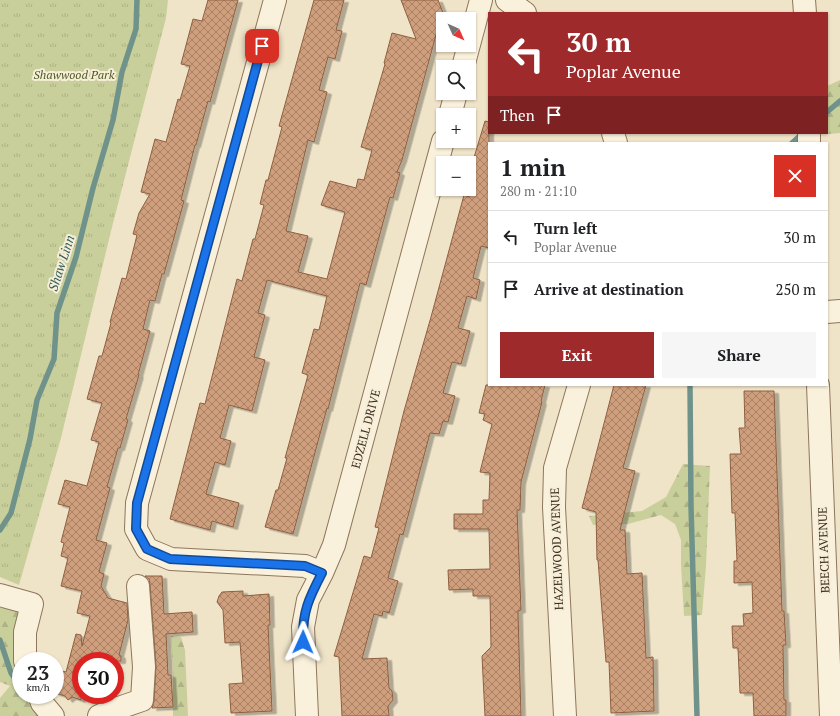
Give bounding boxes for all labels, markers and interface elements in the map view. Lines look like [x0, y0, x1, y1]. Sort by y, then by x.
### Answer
north arrow [436, 12, 476, 52]
map controls [436, 12, 476, 196]
text: 30 m [566, 23, 631, 60]
icon: left [500, 28, 552, 80]
pin [245, 29, 279, 63]
icon: arrive [251, 35, 273, 57]
text: Poplar Avenue [566, 59, 681, 83]
button: search [436, 60, 476, 100]
park label: Shawwood Park [34, 67, 115, 82]
icon: arrive [543, 104, 565, 126]
text: Then [500, 105, 535, 125]
button: + [436, 108, 476, 148]
text: 1 min [500, 151, 566, 183]
button: close [774, 155, 816, 197]
button: − [436, 156, 476, 196]
text: 280 m · 21:10 [500, 182, 577, 200]
text: Turn left [534, 218, 598, 238]
icon: left [500, 226, 522, 248]
text: 30 m [783, 227, 816, 247]
water label: Shaw Linn [43, 233, 79, 293]
text: Poplar Avenue [534, 238, 617, 256]
icon: arrive [500, 278, 522, 300]
text: Arrive at destination [534, 279, 684, 299]
text: 250 m [775, 279, 816, 299]
button: Exit [500, 332, 654, 378]
button: Share [662, 332, 816, 378]
street label: EDZELL DRIVE [348, 388, 383, 470]
street label: HAZELWOOD AVENUE [547, 487, 566, 611]
street label: BEECH AVENUE [814, 507, 833, 594]
position arrow [282, 621, 324, 663]
speed limit sign: 30 [72, 652, 124, 704]
text: 23 [27, 659, 49, 686]
text: km/h [26, 681, 50, 694]

